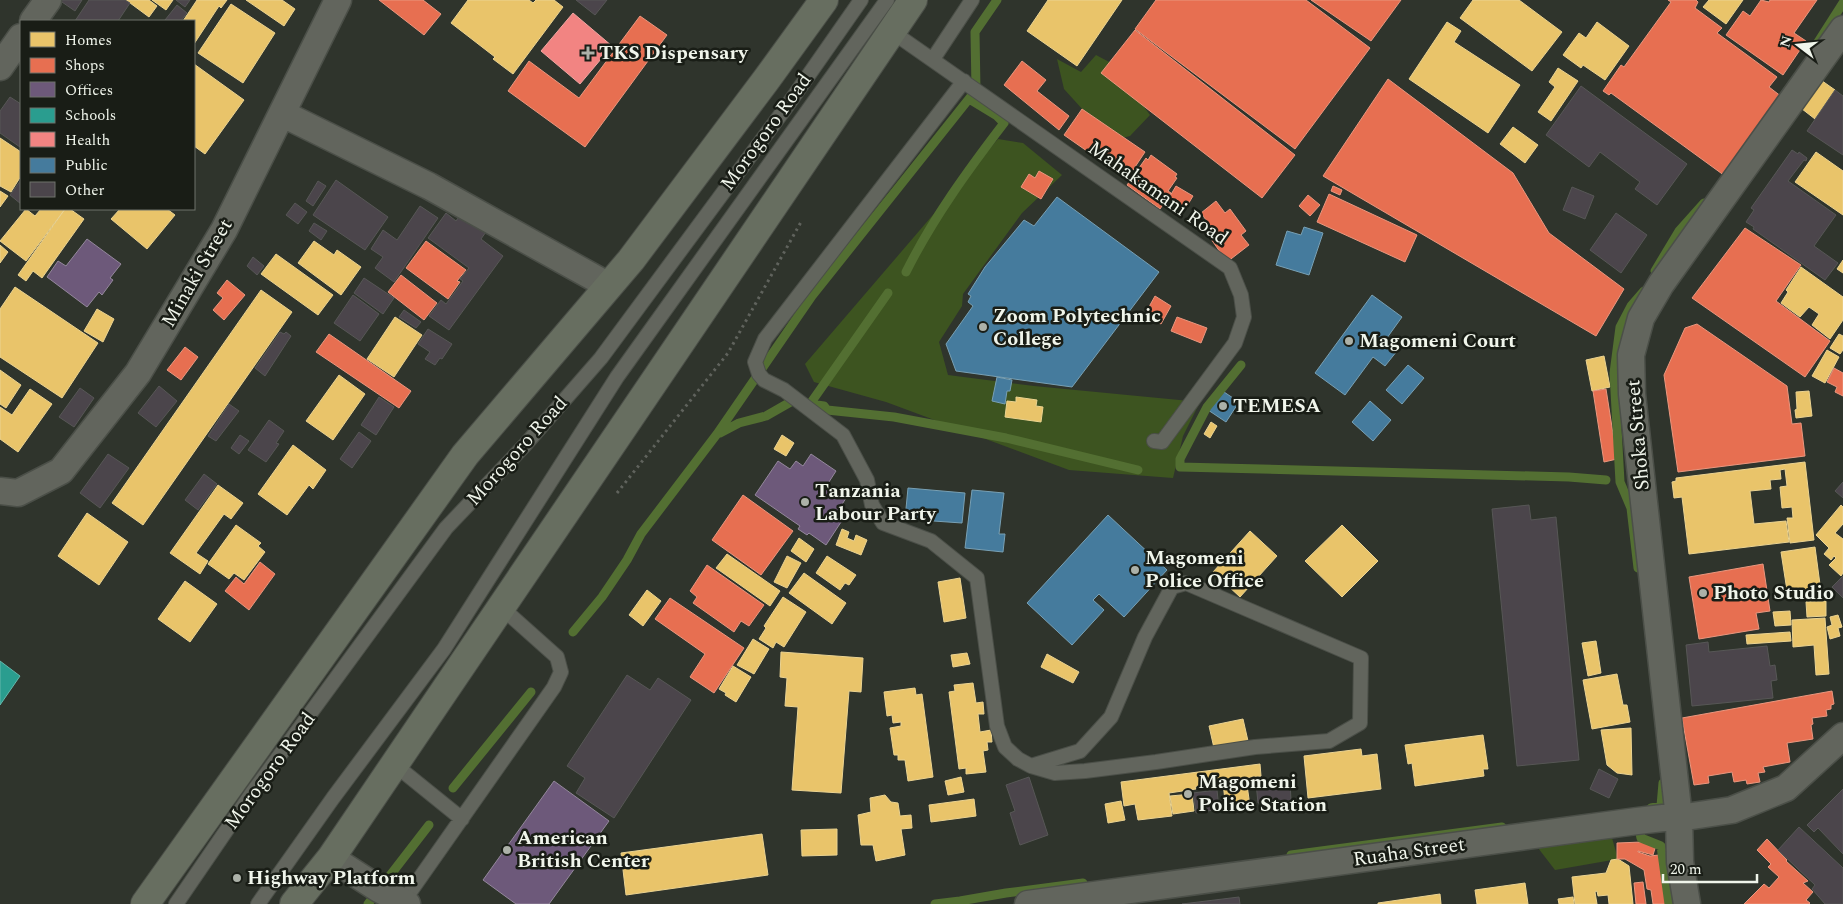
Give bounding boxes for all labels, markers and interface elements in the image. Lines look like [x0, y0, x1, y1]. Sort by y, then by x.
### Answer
legend [20, 20, 195, 210]
north arrow [1773, 20, 1823, 70]
text: Homes [65, 29, 112, 52]
text: N [1774, 33, 1798, 50]
place label: TKS Dispensary [599, 38, 749, 68]
marker: TKS Dispensary [581, 46, 595, 60]
text: Shops [65, 54, 105, 77]
street label: Morogoro Road [713, 67, 819, 197]
text: Offices [65, 79, 113, 102]
text: Schools [65, 104, 116, 127]
text: Health [65, 129, 110, 152]
street label: Mahakamani Road [1082, 133, 1234, 253]
text: Public [65, 154, 108, 177]
text: Other [65, 179, 104, 202]
street label: Minaki Street [154, 213, 240, 333]
place label: Zoom Polytechnic College [993, 301, 1161, 354]
marker: Zoom Polytechnic College [977, 321, 989, 333]
place label: Magomeni Court [1359, 326, 1516, 356]
marker: Magomeni Court [1343, 335, 1355, 347]
street label: Shoka Street [1618, 378, 1658, 492]
street label: Morogoro Road [459, 389, 575, 513]
place label: TEMESA [1233, 391, 1321, 421]
marker: TEMESA [1217, 400, 1229, 412]
place label: Tanzania Labour Party [815, 476, 937, 529]
marker: Tanzania Labour Party [799, 496, 811, 508]
place label: Magomeni Police Office [1145, 543, 1264, 596]
marker: Magomeni Police Office [1129, 564, 1141, 576]
place label: Photo Studio [1713, 578, 1834, 608]
marker: Photo Studio [1697, 587, 1709, 599]
street label: Morogoro Road [217, 706, 323, 836]
place label: Magomeni Police Station [1198, 767, 1327, 820]
marker: Magomeni Police Station [1182, 788, 1194, 800]
place label: American British Center [517, 823, 650, 876]
street label: Ruaha Street [1351, 829, 1467, 875]
marker: American British Center [501, 844, 513, 856]
scale bar [1663, 852, 1757, 884]
text: 20 m [1670, 858, 1702, 881]
place label: Highway Platform [247, 863, 416, 893]
marker: Highway Platform [231, 872, 243, 884]

